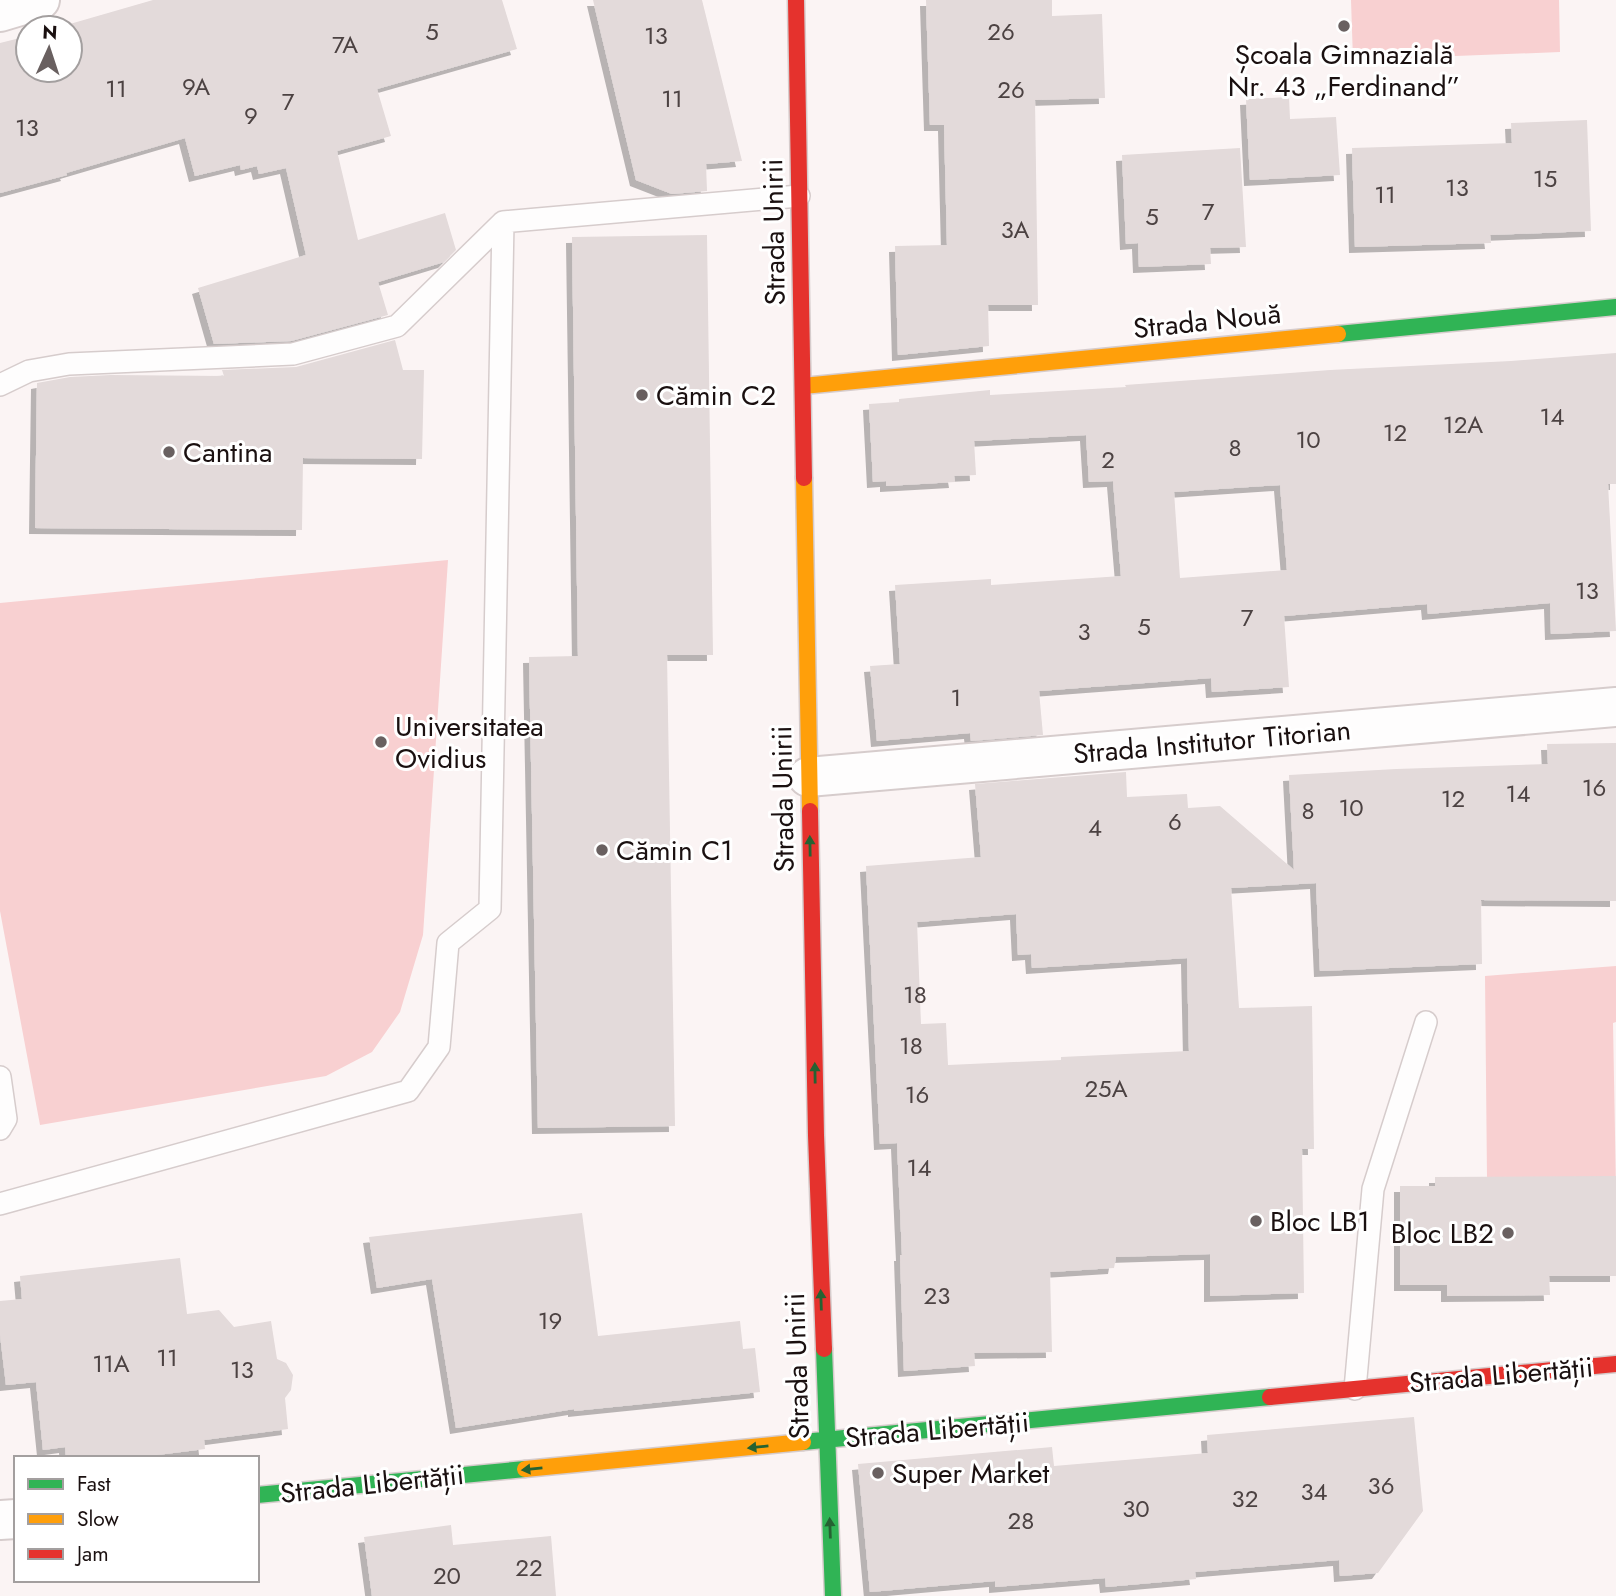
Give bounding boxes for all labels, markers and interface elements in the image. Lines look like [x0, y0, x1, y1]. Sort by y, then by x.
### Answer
north arrow [14, 14, 84, 84]
house number: 5 [425, 14, 439, 49]
house number: 26 [987, 14, 1015, 49]
house number: 13 [644, 18, 668, 53]
marker: Școala Gimnazială Nr. 43 „Ferdinand” [1336, 18, 1352, 34]
text: N [42, 19, 58, 46]
house number: 7A [332, 27, 358, 62]
place label: Școala Gimnazială Nr. 43 „Ferdinand” [1228, 34, 1460, 107]
house number: 9A [182, 69, 210, 104]
house number: 11 [105, 71, 127, 106]
house number: 26 [997, 72, 1025, 107]
house number: 11 [661, 81, 683, 116]
house number: 7 [282, 84, 295, 119]
house number: 9 [244, 98, 258, 133]
house number: 13 [15, 110, 39, 145]
street label: Strada Unirii [752, 158, 796, 306]
house number: 15 [1533, 161, 1557, 196]
house number: 13 [1445, 170, 1469, 205]
house number: 11 [1374, 177, 1396, 212]
house number: 7 [1202, 194, 1215, 229]
house number: 5 [1145, 199, 1159, 234]
house number: 3A [1001, 212, 1029, 247]
street label: Strada Nouă [1131, 293, 1283, 349]
place label: Cămin C2 [656, 375, 776, 416]
marker: Cămin C2 [634, 387, 650, 403]
house number: 14 [1540, 399, 1564, 434]
house number: 12A [1443, 407, 1483, 442]
house number: 12 [1383, 415, 1407, 450]
house number: 10 [1295, 422, 1321, 457]
house number: 8 [1228, 430, 1242, 465]
place label: Cantina [183, 432, 273, 473]
house number: 2 [1101, 442, 1115, 477]
marker: Cantina [161, 444, 177, 460]
house number: 13 [1575, 573, 1599, 608]
house number: 7 [1241, 600, 1254, 635]
house number: 5 [1137, 609, 1151, 644]
house number: 3 [1077, 614, 1091, 649]
house number: 1 [951, 680, 961, 715]
place label: Universitatea Ovidius [395, 706, 544, 779]
street label: Strada Institutor Titorian [1071, 709, 1353, 775]
street label: Strada Unirii [761, 725, 805, 873]
marker: Universitatea Ovidius [373, 734, 389, 750]
house number: 16 [1582, 770, 1606, 805]
house number: 14 [1506, 776, 1530, 811]
house number: 12 [1441, 781, 1465, 816]
house number: 10 [1338, 790, 1364, 825]
house number: 8 [1301, 793, 1315, 828]
house number: 6 [1168, 804, 1182, 839]
house number: 4 [1088, 810, 1102, 845]
place label: Cămin C1 [616, 830, 733, 871]
one-way arrow [804, 834, 816, 856]
marker: Cămin C1 [594, 842, 610, 858]
house number: 18 [903, 977, 927, 1012]
house number: 18 [899, 1028, 923, 1063]
one-way arrow [809, 1062, 820, 1084]
house number: 25A [1084, 1071, 1128, 1106]
house number: 16 [905, 1077, 929, 1112]
house number: 14 [907, 1150, 931, 1185]
place label: Bloc LB1 [1270, 1201, 1370, 1242]
marker: Bloc LB1 [1248, 1213, 1264, 1229]
place label: Bloc LB2 [1391, 1213, 1494, 1254]
marker: Bloc LB2 [1500, 1225, 1516, 1241]
house number: 23 [924, 1278, 950, 1313]
one-way arrow [816, 1289, 827, 1311]
street label: Strada Unirii [774, 1292, 820, 1440]
house number: 19 [538, 1303, 562, 1338]
house number: 11 [156, 1340, 178, 1375]
house number: 11A [92, 1346, 130, 1381]
street label: Strada Libertății [1407, 1347, 1595, 1403]
house number: 13 [230, 1352, 254, 1387]
street label: Strada Libertății [843, 1402, 1031, 1458]
one-way arrow [747, 1442, 769, 1453]
place label: Super Market [892, 1453, 1050, 1494]
street label: Strada Libertății [278, 1454, 466, 1514]
legend [14, 1456, 259, 1582]
one-way arrow [520, 1464, 542, 1475]
marker: Super Market [870, 1465, 886, 1481]
house number: 36 [1368, 1468, 1394, 1503]
text: Fast [77, 1469, 110, 1499]
house number: 34 [1300, 1474, 1328, 1509]
house number: 32 [1232, 1481, 1258, 1516]
house number: 30 [1122, 1491, 1150, 1526]
house number: 28 [1008, 1503, 1034, 1538]
text: Slow [77, 1504, 119, 1534]
one-way arrow [824, 1517, 835, 1539]
text: Jam [74, 1539, 109, 1569]
house number: 22 [515, 1550, 543, 1585]
house number: 20 [433, 1558, 461, 1593]

